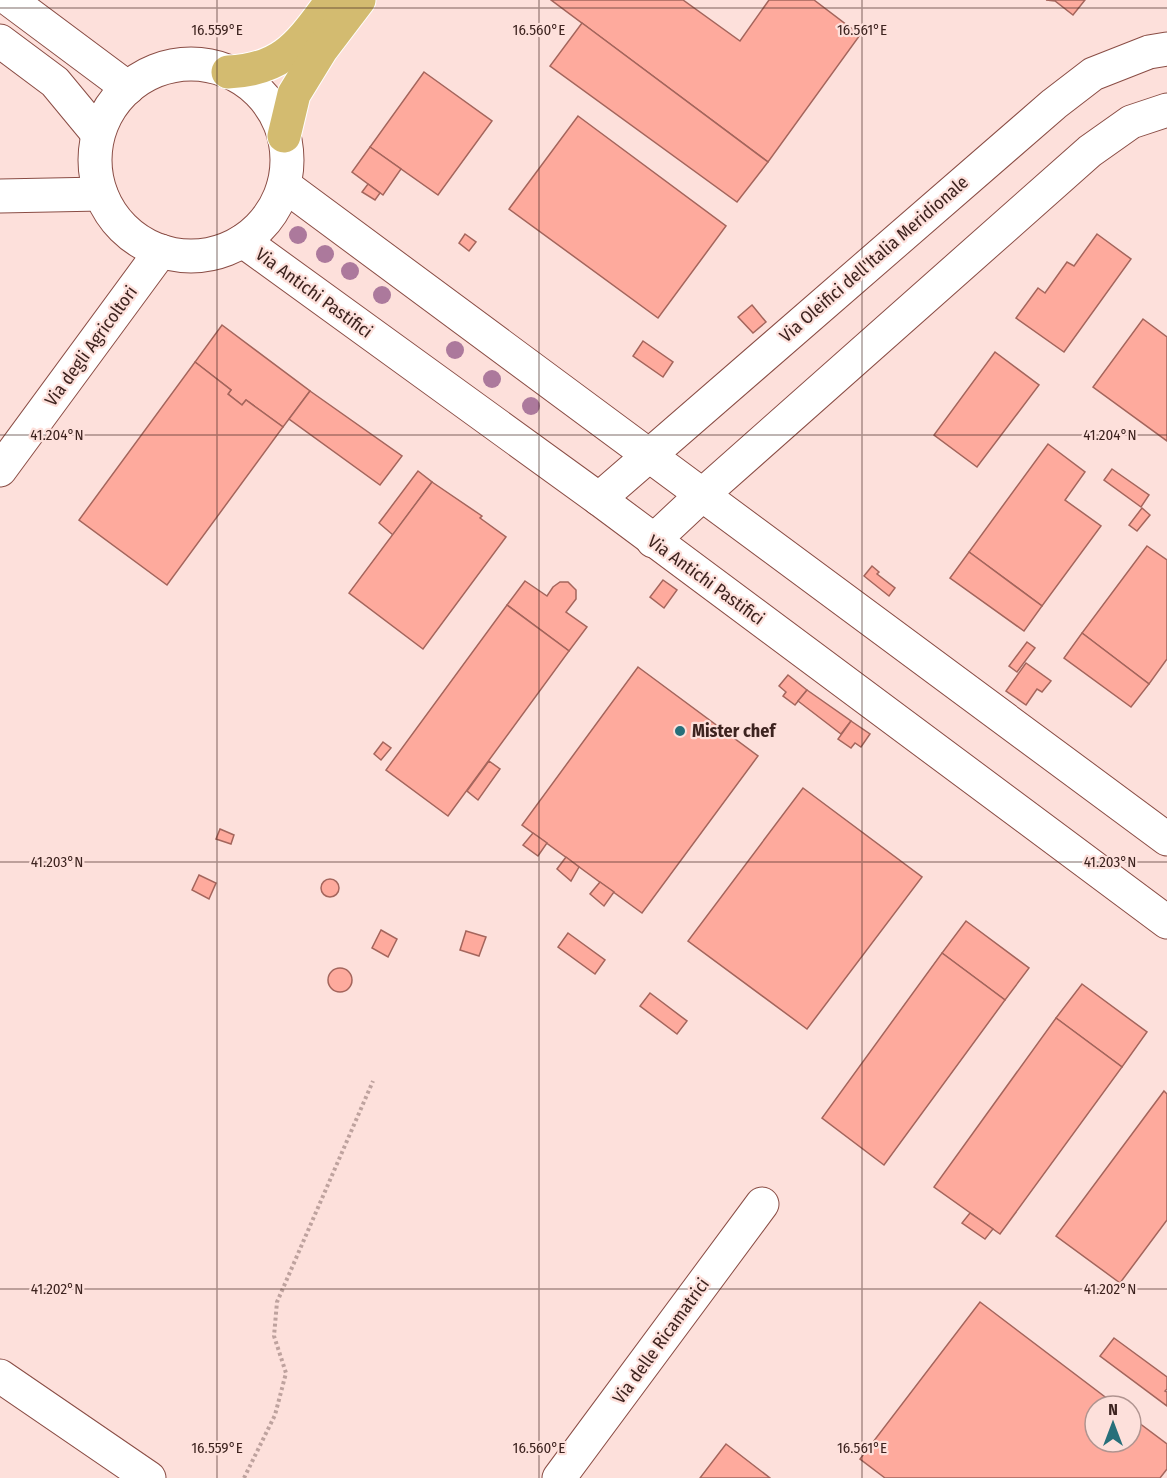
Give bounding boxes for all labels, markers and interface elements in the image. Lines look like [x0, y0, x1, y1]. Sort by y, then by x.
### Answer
text: 16.559°E [191, 21, 243, 39]
text: 16.560°E [513, 21, 565, 39]
text: 16.561°E [837, 21, 887, 39]
street label: Via Oleifici dell'Italia Meridionale [775, 171, 973, 347]
street label: Via Antichi Pastifici [251, 243, 377, 343]
street label: Via degli Agricoltori [40, 281, 142, 411]
text: 41.204°N [30, 426, 84, 444]
text: 41.204°N [1083, 426, 1137, 444]
street label: Via Antichi Pastifici [643, 530, 769, 630]
place label: Mister chef [692, 720, 777, 742]
marker: Mister chef [673, 724, 687, 738]
text: 41.203°N [31, 853, 83, 871]
text: 41.203°N [1084, 853, 1136, 871]
street label: Via delle Ricamatrici [608, 1274, 714, 1408]
text: 41.202°N [31, 1280, 83, 1298]
text: 41.202°N [1084, 1280, 1136, 1298]
north arrow [1083, 1394, 1143, 1454]
text: N [1108, 1400, 1118, 1419]
text: 16.559°E [191, 1439, 243, 1457]
text: 16.560°E [513, 1439, 565, 1457]
text: 16.561°E [837, 1439, 887, 1457]

